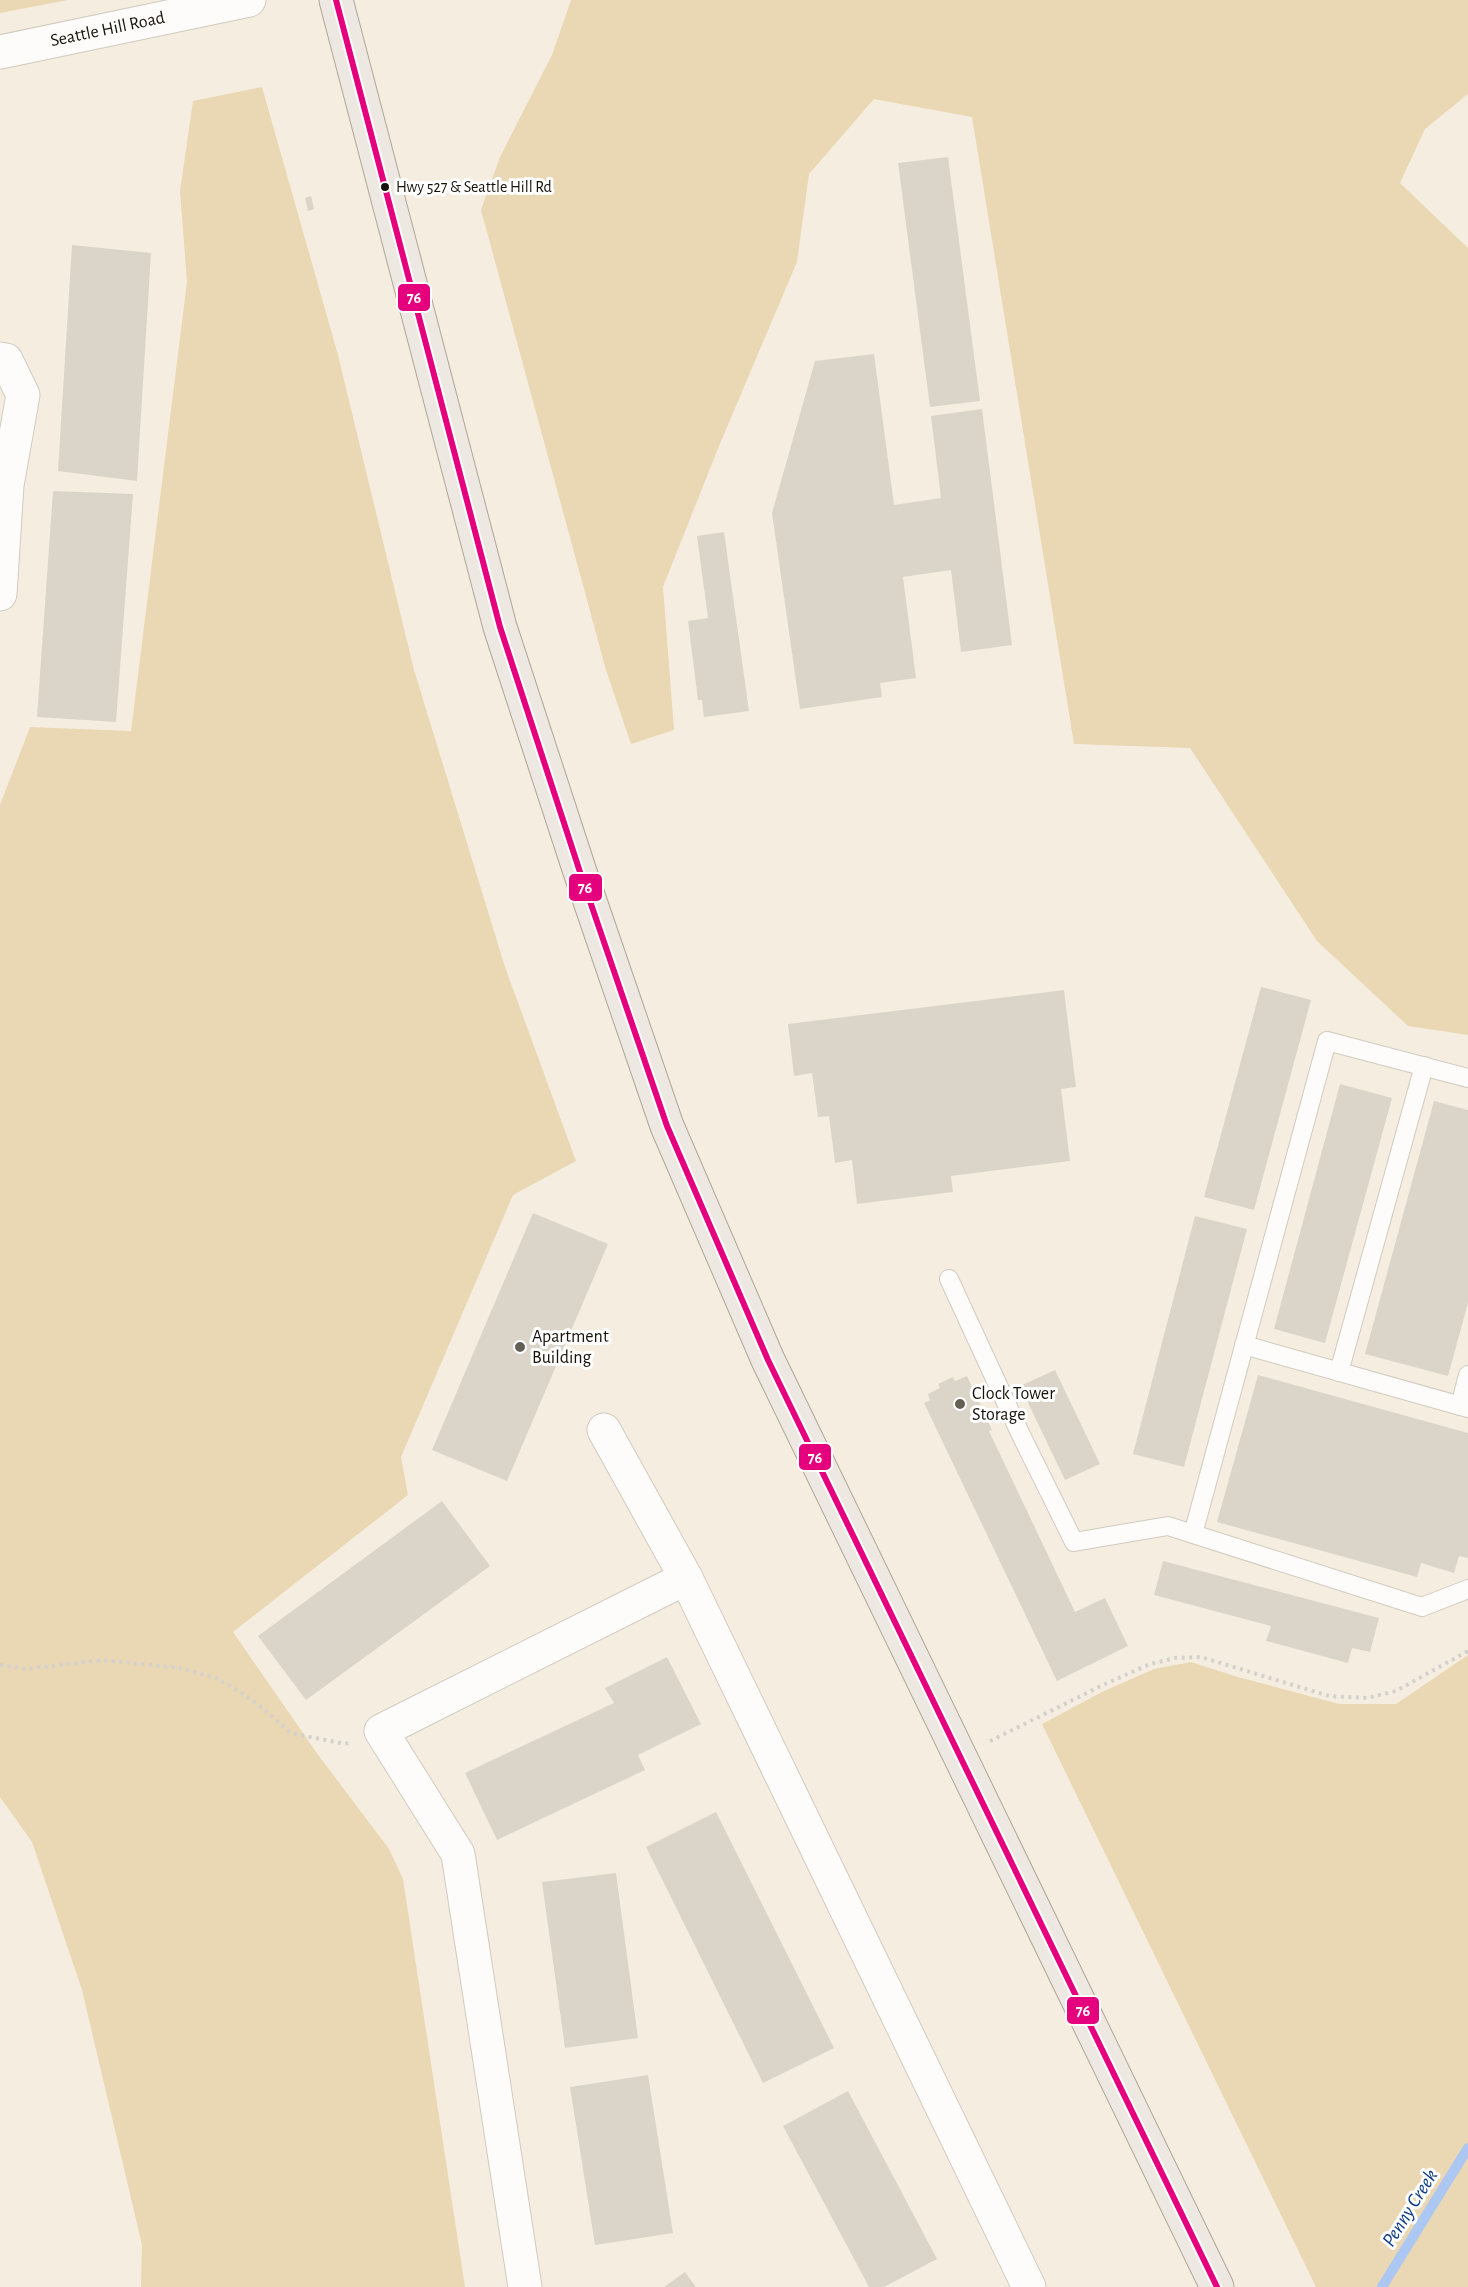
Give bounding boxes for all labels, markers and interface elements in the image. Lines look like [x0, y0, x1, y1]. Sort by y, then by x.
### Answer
street label: Seattle Hill Road [49, 9, 166, 50]
place label: Hwy 527 & Seattle Hill Rd [396, 179, 552, 196]
marker: Hwy 527 & Seattle Hill Rd [379, 181, 391, 193]
line badge: 76 [397, 283, 431, 312]
text: 76 [407, 290, 422, 306]
line badge: 76 [568, 873, 603, 902]
text: 76 [578, 880, 593, 896]
place label: Apartment Building [532, 1328, 609, 1367]
marker: Apartment Building [513, 1340, 527, 1354]
place label: Clock Tower Storage [972, 1385, 1055, 1424]
marker: Clock Tower Storage [953, 1397, 967, 1411]
line badge: 76 [798, 1443, 832, 1471]
text: 76 [808, 1450, 823, 1466]
line badge: 76 [1066, 1996, 1100, 2025]
text: 76 [1076, 2003, 1091, 2019]
water label: Penny Creek [1379, 2166, 1441, 2250]

